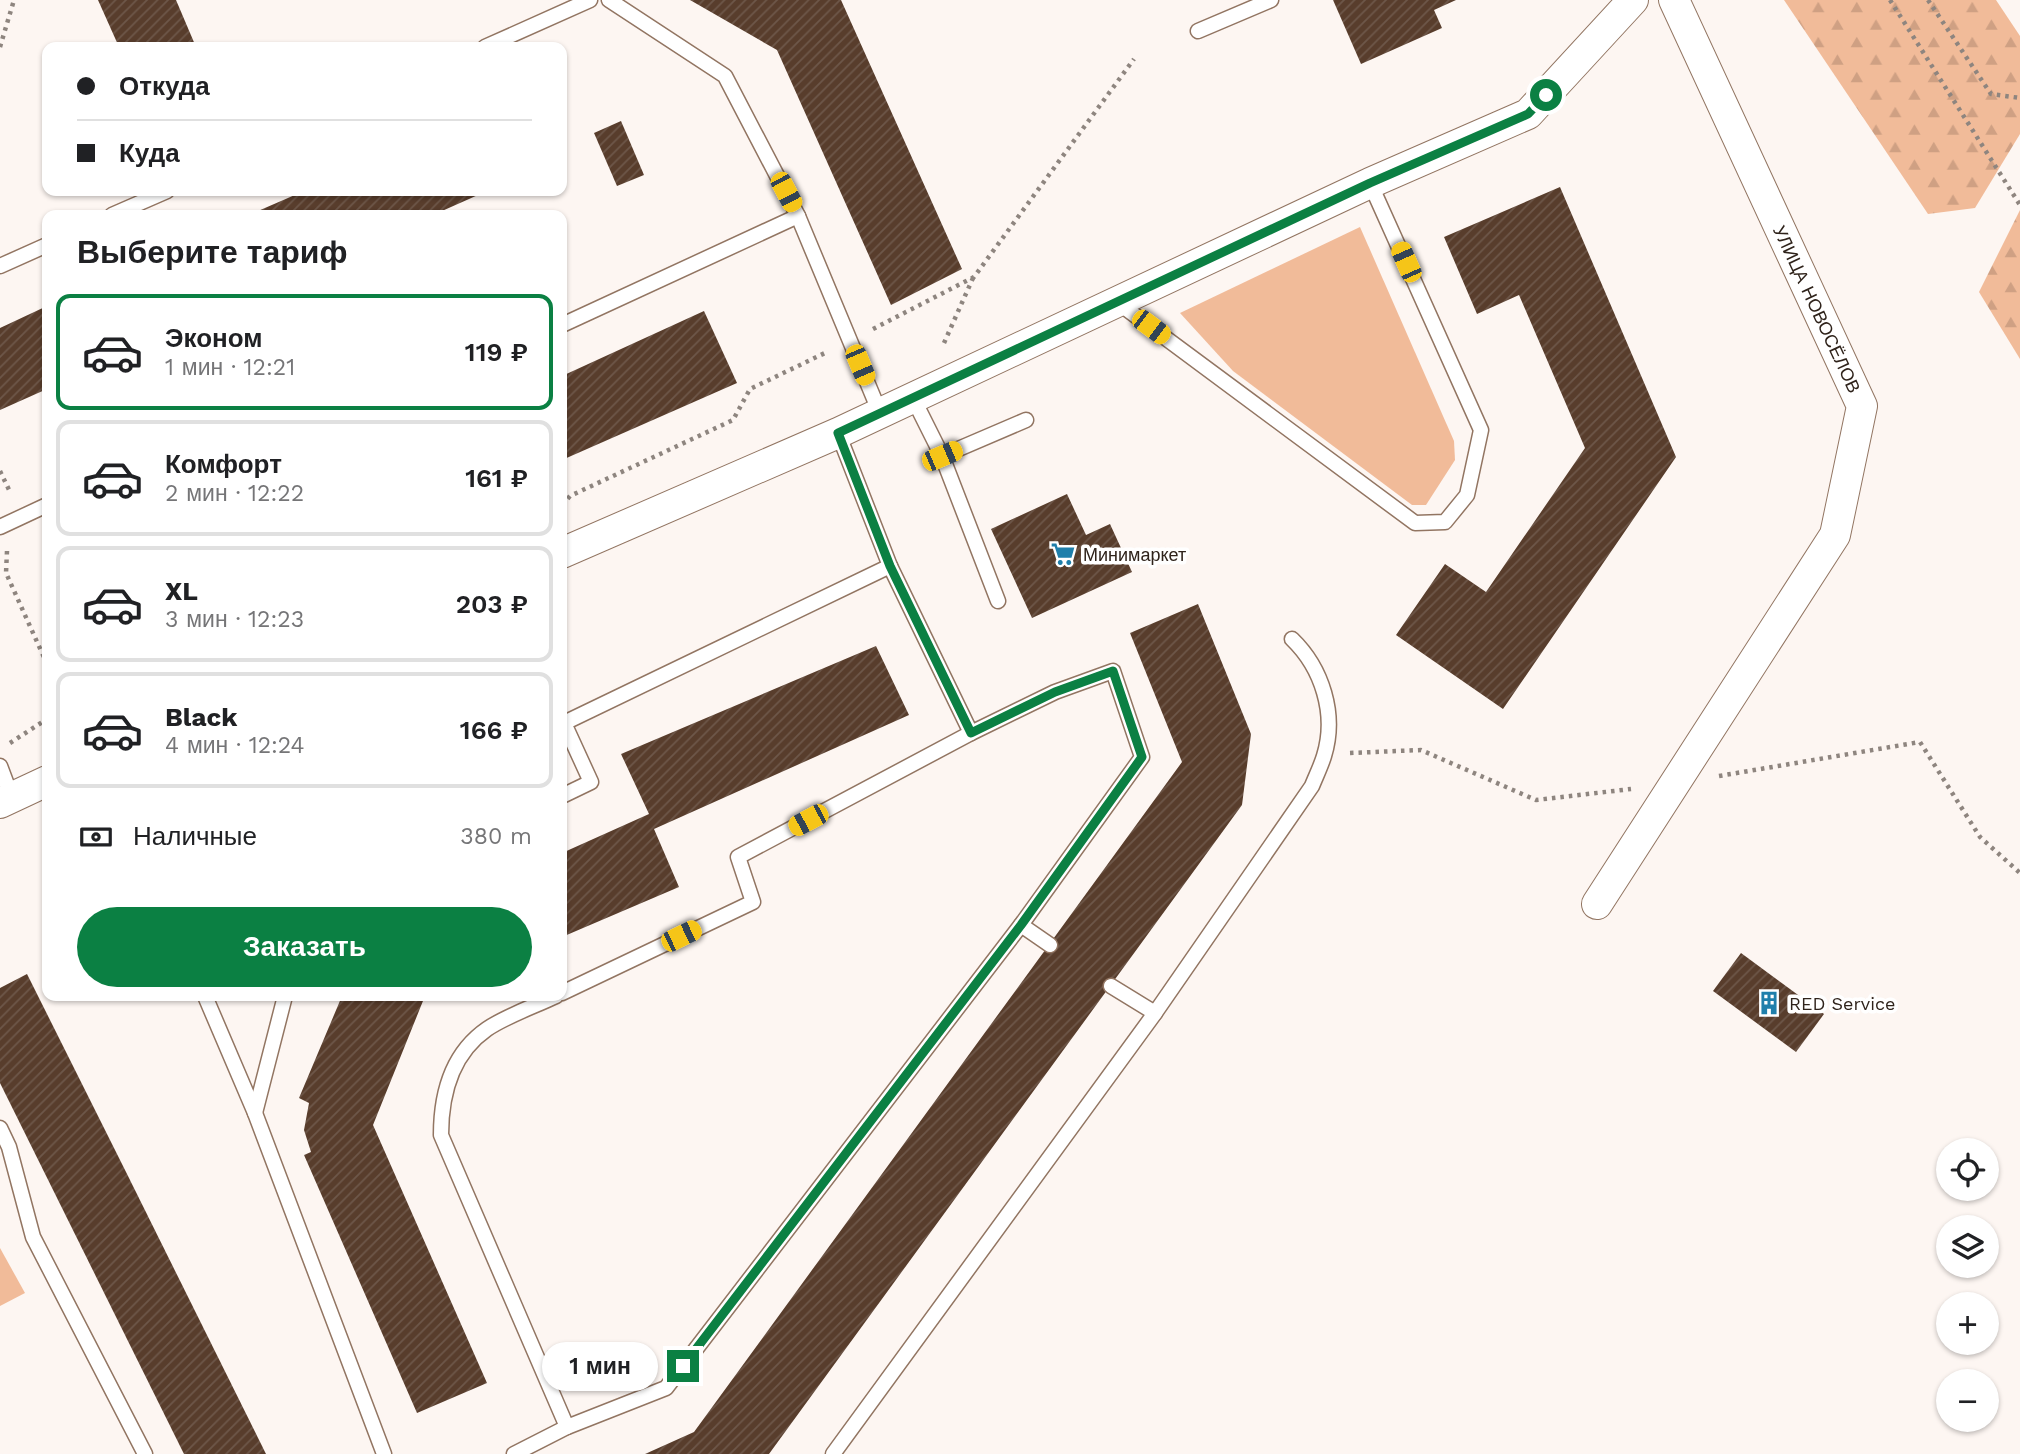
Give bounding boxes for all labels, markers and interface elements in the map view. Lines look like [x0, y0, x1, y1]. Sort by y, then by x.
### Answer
text: Откуда [119, 71, 210, 101]
route start [1530, 79, 1562, 111]
text: Куда [119, 138, 180, 168]
car [767, 169, 806, 215]
street label: УЛИЦА НОВОСЁЛОВ [1769, 222, 1865, 396]
text: Выберите тариф [77, 233, 348, 271]
car [1388, 239, 1425, 285]
car [1128, 306, 1175, 348]
icon: car [81, 321, 144, 384]
text: Эконом [165, 323, 263, 353]
text: 119 ₽ [465, 337, 528, 367]
car [843, 342, 878, 388]
text: 1 мин · 12:21 [165, 354, 295, 381]
car [919, 438, 966, 474]
icon: car [81, 447, 144, 510]
text: Комфорт [165, 449, 282, 479]
text: 161 ₽ [465, 463, 528, 493]
text: 2 мин · 12:22 [165, 480, 304, 507]
supermarket icon: Минимаркет [1049, 540, 1077, 568]
place label: Минимаркет [1083, 544, 1186, 565]
icon: car [81, 573, 144, 636]
text: XL [165, 576, 198, 606]
text: 203 ₽ [456, 589, 528, 619]
text: 3 мин · 12:23 [165, 606, 304, 633]
icon: car [81, 699, 144, 762]
text: Black [165, 702, 237, 732]
text: 166 ₽ [460, 715, 528, 745]
text: 4 мин · 12:24 [165, 732, 305, 759]
car [785, 801, 832, 839]
icon: cash [77, 818, 115, 856]
text: Наличные [133, 821, 257, 851]
text: 380 m [460, 823, 532, 850]
button: Заказать [77, 907, 532, 987]
car [658, 917, 705, 955]
building icon: RED Service [1755, 989, 1783, 1017]
place label: RED Service [1789, 993, 1895, 1014]
map controls [1936, 1138, 1999, 1432]
button: locate [1936, 1138, 1999, 1201]
button: layers [1936, 1215, 1999, 1278]
button: + [1936, 1292, 1999, 1355]
callout: 1 мин [543, 1342, 658, 1390]
route end [667, 1350, 699, 1382]
text: 1 мин [569, 1353, 631, 1380]
button: − [1936, 1369, 1999, 1432]

